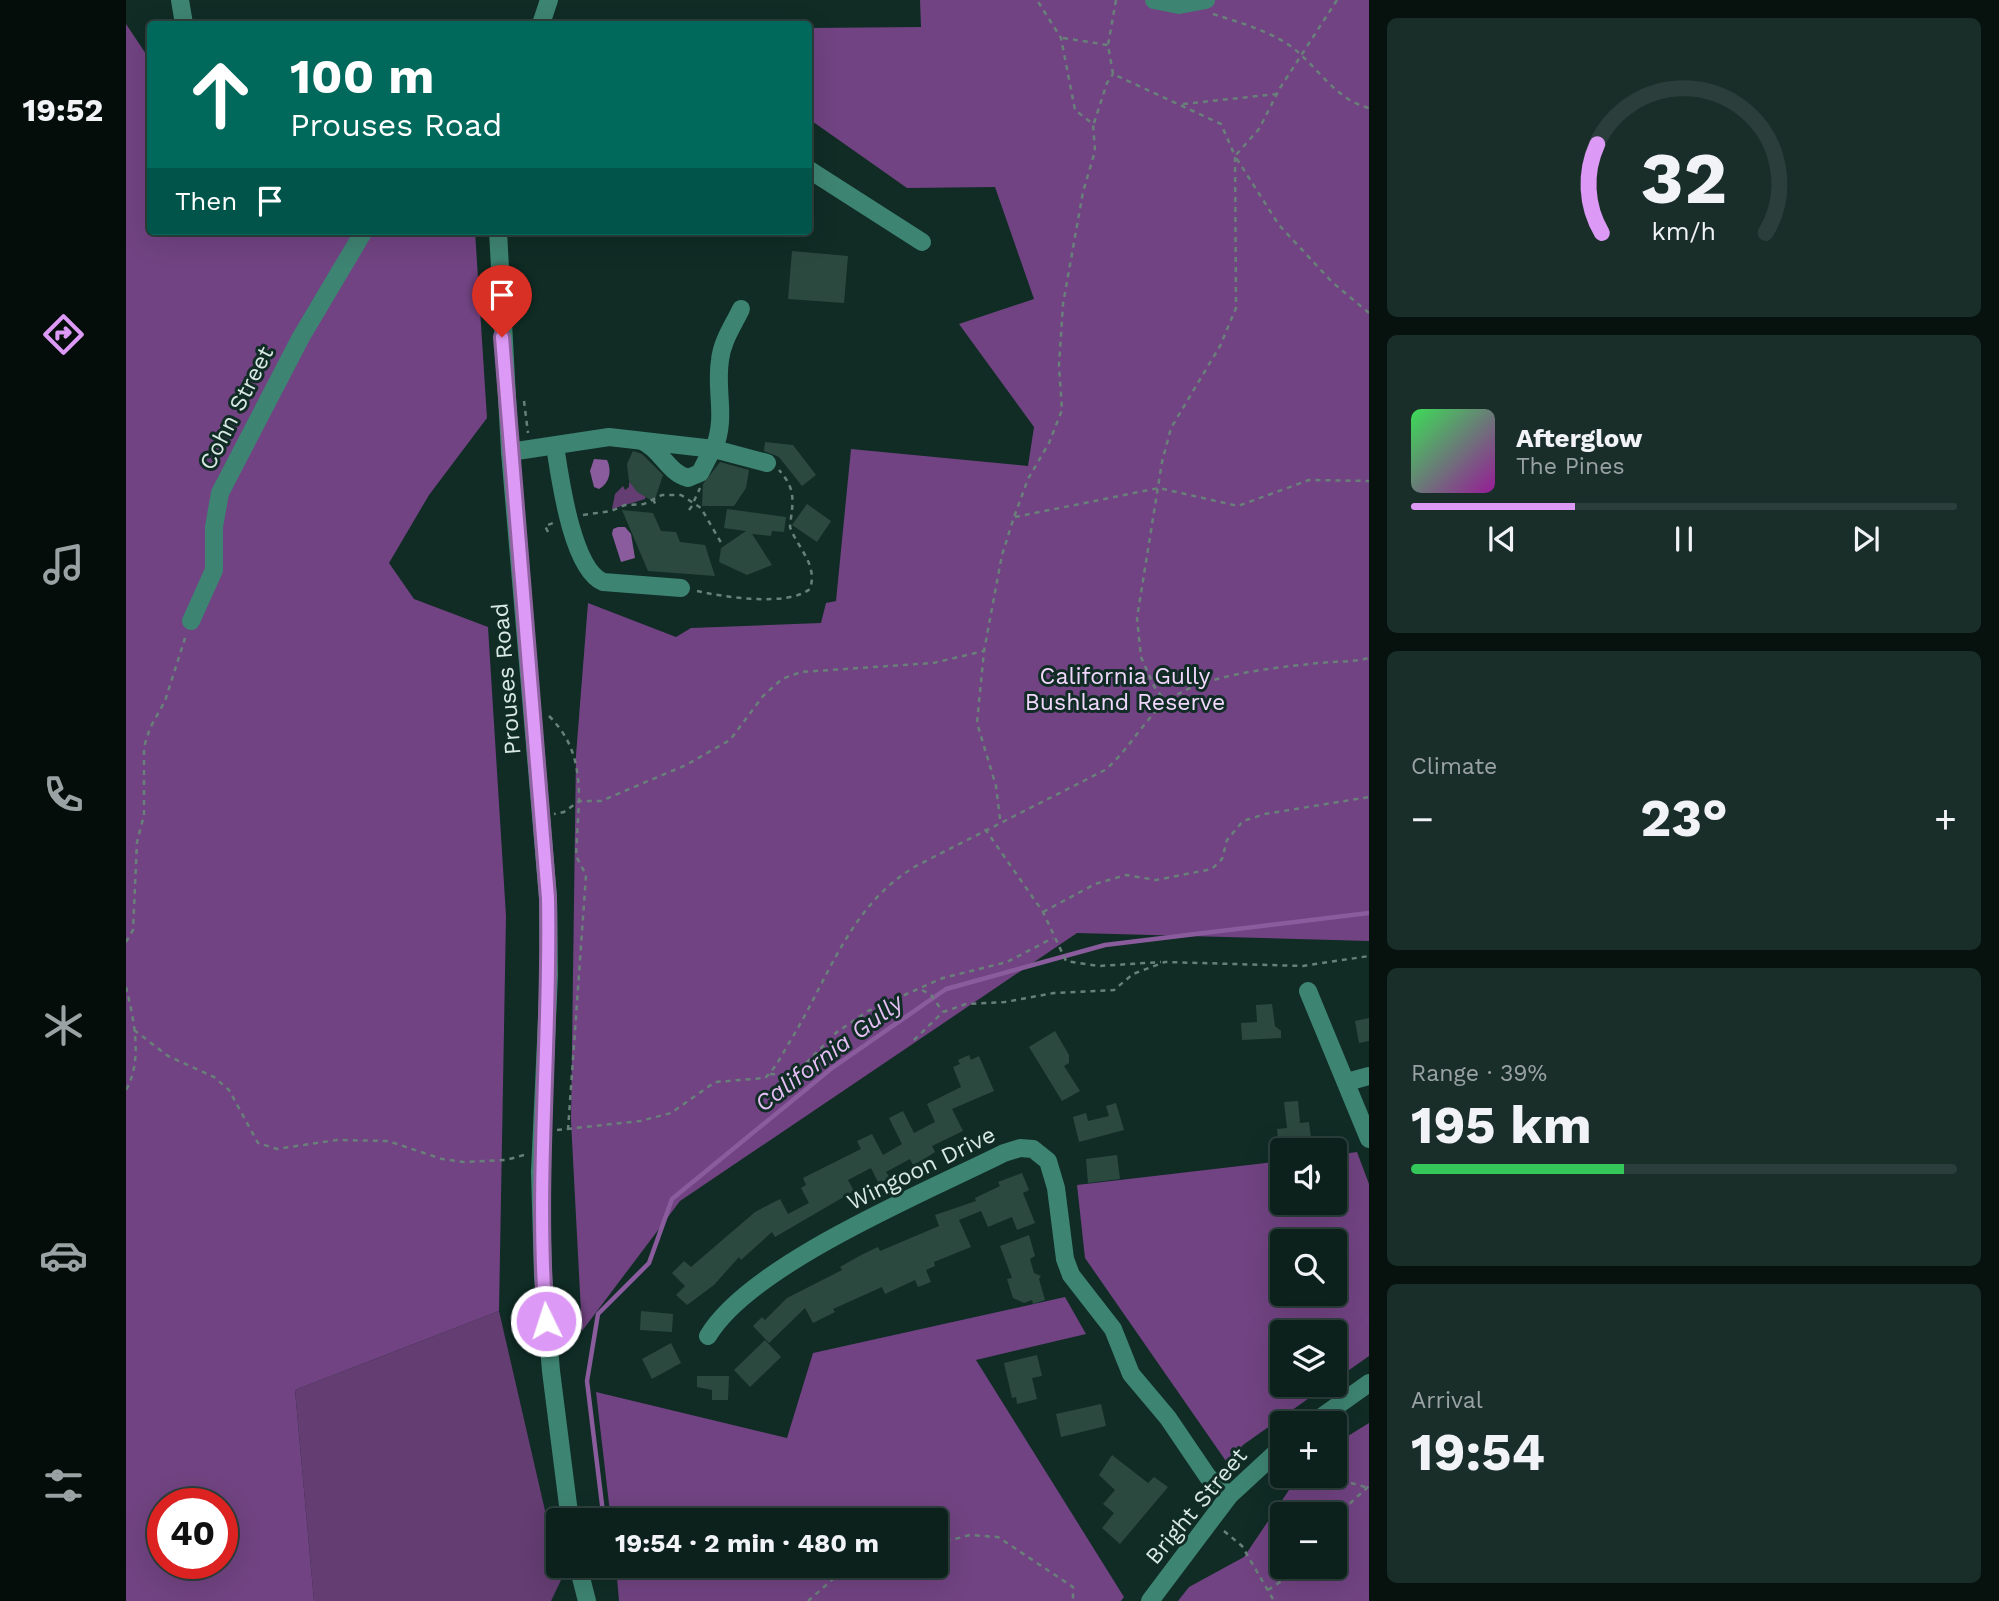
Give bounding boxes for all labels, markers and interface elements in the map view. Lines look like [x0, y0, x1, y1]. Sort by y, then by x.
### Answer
text: 100 m [290, 47, 434, 105]
icon: ahead [175, 49, 266, 140]
text: 19:52 [23, 91, 103, 129]
text: Prouses Road [290, 106, 502, 144]
text: 32 [1641, 136, 1727, 222]
icon: arrive [251, 182, 289, 220]
text: Then [175, 186, 237, 216]
text: km/h [1652, 217, 1716, 246]
pin [472, 265, 532, 337]
icon: arrive [483, 276, 521, 314]
icon: directions [39, 310, 88, 359]
street label: Cohn Street [194, 342, 279, 475]
text: Afterglow [1516, 423, 1642, 453]
text: The Pines [1516, 453, 1625, 480]
icon: previous [1483, 520, 1521, 558]
icon: pause [1665, 520, 1703, 558]
icon: next [1847, 520, 1885, 558]
icon: music [39, 540, 88, 589]
street label: Prouses Road [486, 602, 527, 756]
park label: California Gully Bushland Reserve [1025, 663, 1225, 716]
text: Climate [1411, 753, 1497, 780]
icon: phone [39, 770, 88, 819]
text: 23° [1640, 788, 1728, 849]
text: − [1411, 797, 1434, 841]
text: + [1934, 797, 1957, 841]
water label: California Gully [750, 987, 910, 1118]
icon: climate [39, 1001, 88, 1050]
text: Range · 39% [1411, 1060, 1547, 1087]
text: 195 km [1411, 1095, 1592, 1156]
street label: Wingoon Drive [843, 1121, 1000, 1216]
map controls [1270, 1138, 1347, 1579]
button: sound [1270, 1138, 1347, 1215]
button: search [1270, 1229, 1347, 1306]
icon: car [39, 1231, 88, 1280]
position arrow [509, 1284, 583, 1358]
button: layers [1270, 1320, 1347, 1397]
text: Arrival [1411, 1387, 1483, 1414]
button: + [1270, 1411, 1347, 1488]
text: 19:54 [1411, 1422, 1545, 1483]
street label: Bright Street [1140, 1442, 1253, 1570]
icon: filters [39, 1461, 88, 1510]
speed limit sign: 40 [147, 1488, 238, 1579]
button: − [1270, 1502, 1347, 1579]
text: 19:54 · 2 min · 480 m [615, 1528, 879, 1558]

